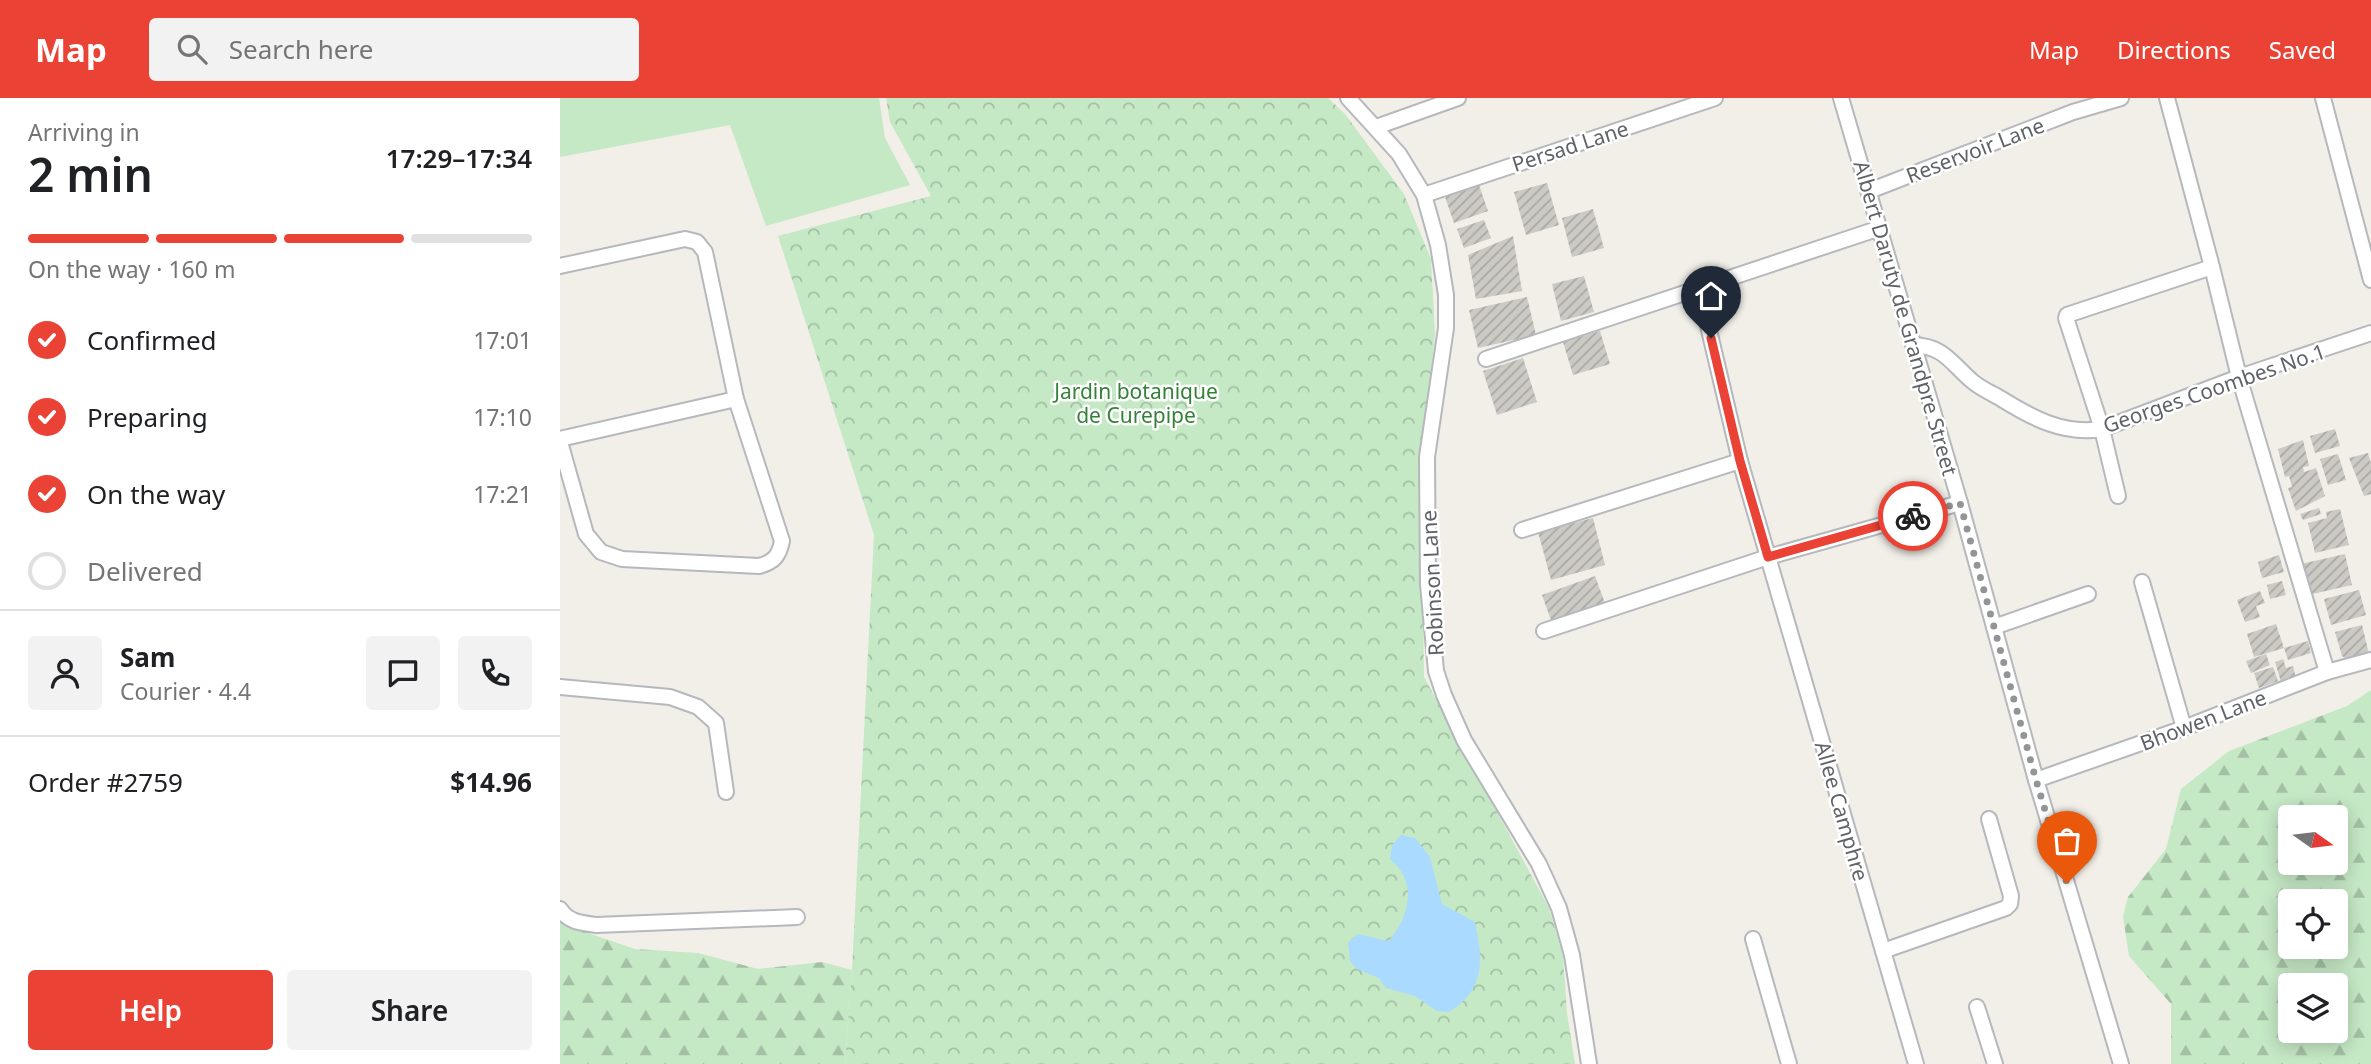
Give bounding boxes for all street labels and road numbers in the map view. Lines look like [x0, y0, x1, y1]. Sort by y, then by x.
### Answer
street label: Reservoir Lane [1902, 111, 2048, 189]
street label: Persad Lane [1508, 114, 1632, 178]
street label: Albert Daruty de Grandpre Street [1848, 157, 1965, 479]
street label: Georges Coombes No.1 [2099, 337, 2329, 439]
street label: Robinson Lane [1414, 509, 1450, 657]
street label: Bhowen Lane [2136, 683, 2270, 757]
street label: Allee Camphre [1809, 738, 1875, 884]

